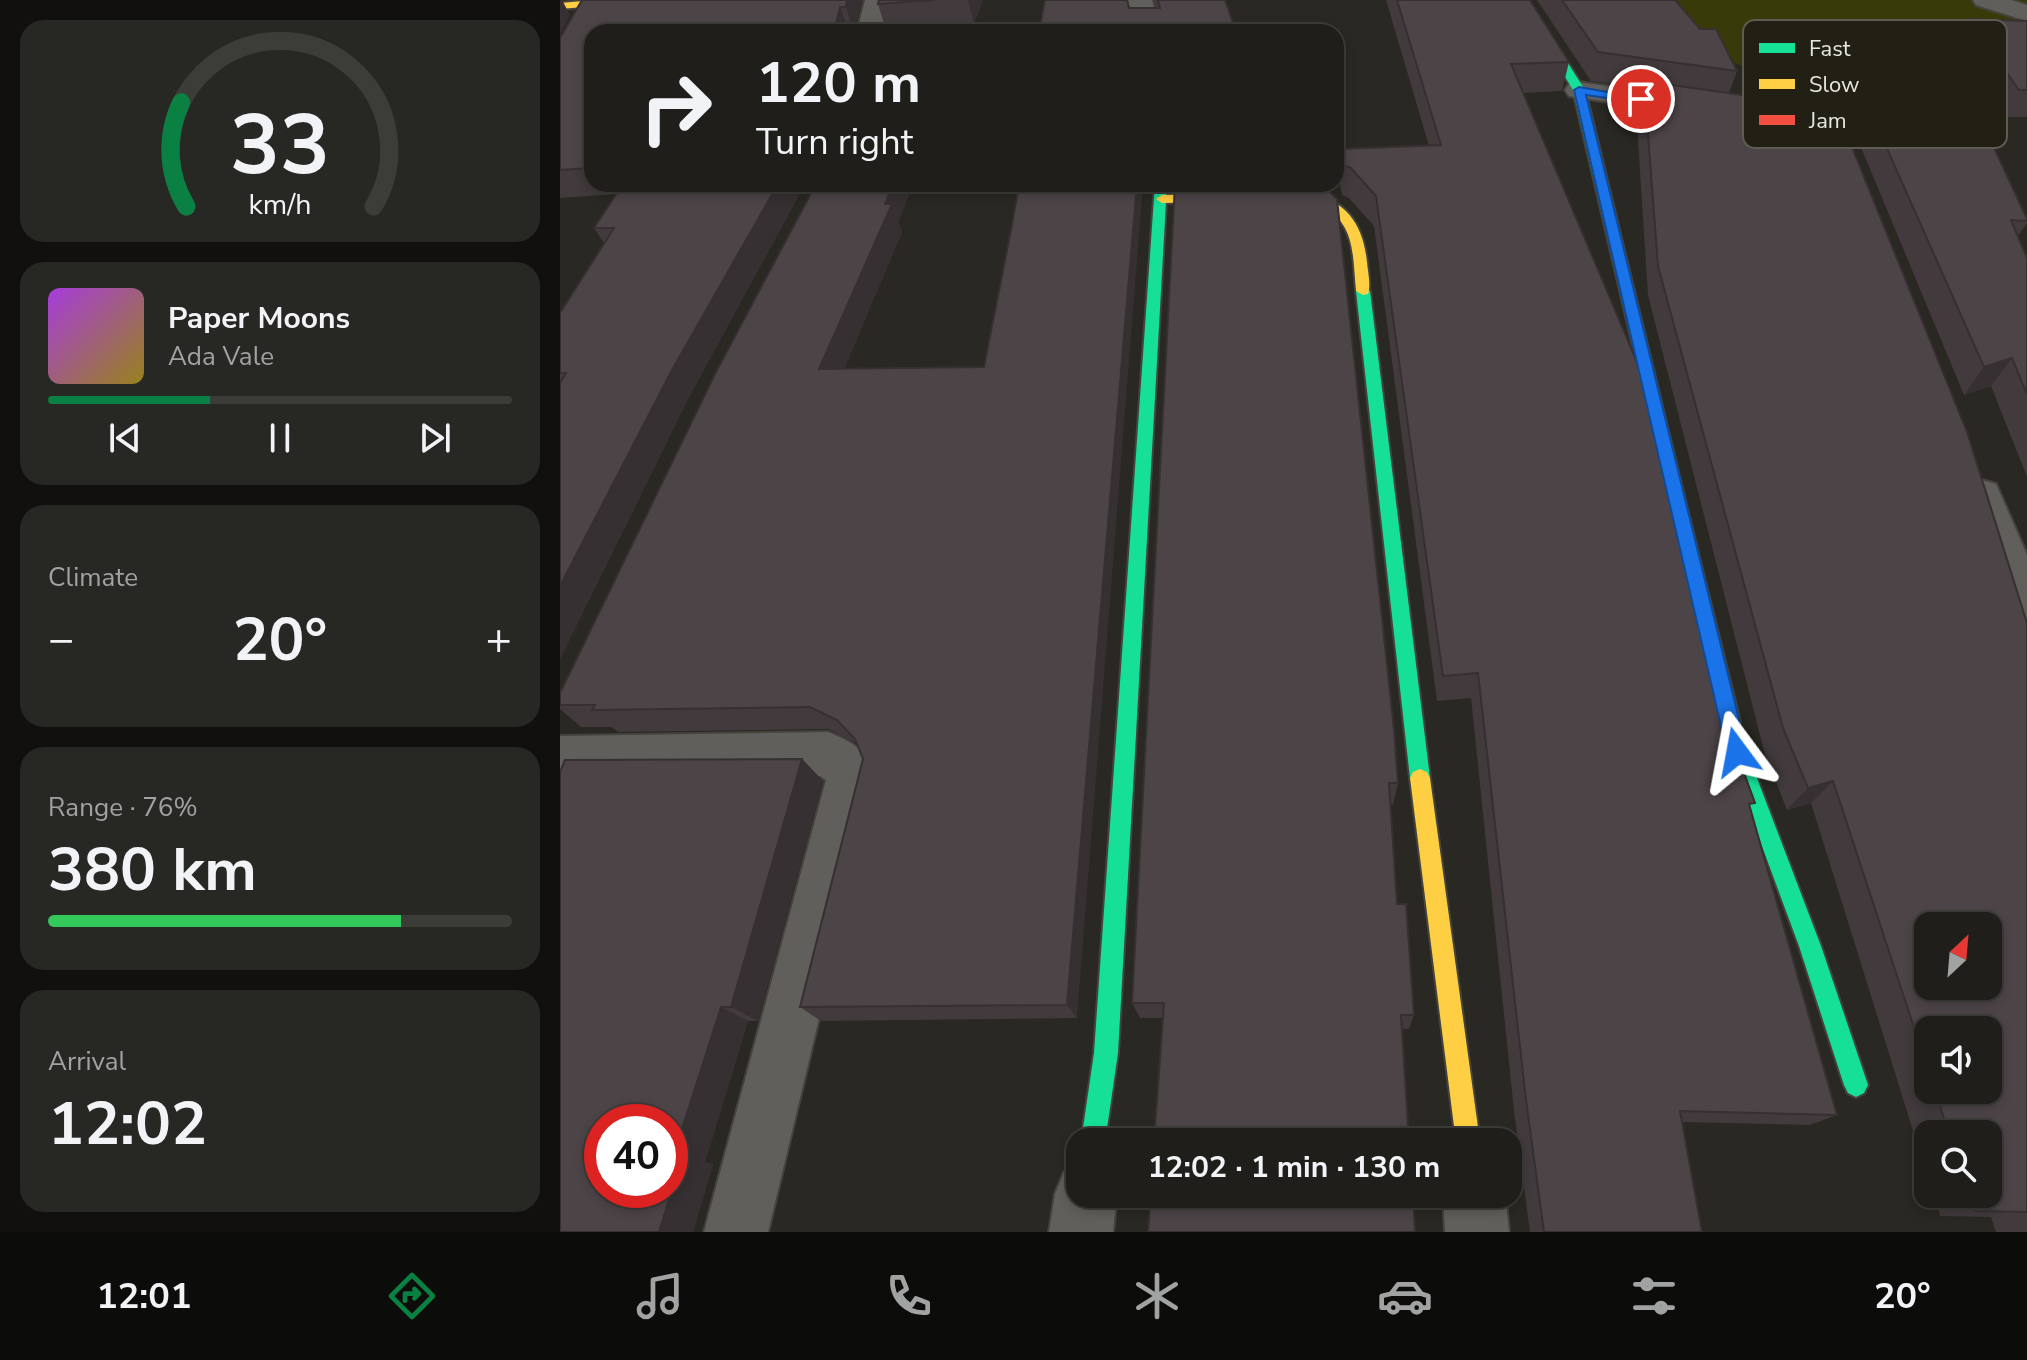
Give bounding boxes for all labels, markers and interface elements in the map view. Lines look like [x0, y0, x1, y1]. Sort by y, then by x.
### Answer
legend [1743, 20, 2007, 148]
text: Fast [1809, 34, 1851, 64]
text: 120 m [756, 45, 921, 122]
icon: right [624, 56, 728, 160]
pin [1607, 65, 1675, 133]
text: Slow [1809, 70, 1860, 100]
icon: arrive [1619, 77, 1663, 121]
text: 33 [230, 89, 330, 202]
text: Jam [1808, 106, 1847, 136]
text: Turn right [756, 118, 913, 167]
text: km/h [249, 185, 311, 224]
text: Paper Moons [168, 298, 350, 339]
text: Ada Vale [168, 339, 274, 374]
icon: previous [103, 416, 147, 460]
icon: pause [258, 416, 302, 460]
icon: next [413, 416, 457, 460]
text: Climate [48, 560, 138, 595]
text: 20° [233, 599, 327, 681]
text: − [48, 610, 74, 670]
text: + [486, 610, 512, 670]
position arrow [1695, 710, 1779, 794]
text: Range · 76% [48, 790, 198, 825]
text: 380 km [48, 829, 257, 911]
north arrow [1914, 912, 2002, 1000]
map controls [1914, 912, 2002, 1208]
button: sound [1914, 1016, 2002, 1104]
text: Arrival [48, 1044, 126, 1079]
text: 12:02 [48, 1083, 207, 1165]
speed limit sign: 40 [584, 1104, 688, 1208]
button: search [1914, 1120, 2002, 1208]
text: 12:02 · 1 min · 130 m [1148, 1147, 1440, 1188]
icon: directions [384, 1268, 440, 1324]
icon: music [632, 1268, 688, 1324]
icon: phone [881, 1268, 937, 1324]
icon: climate [1129, 1268, 1185, 1324]
icon: car [1377, 1268, 1433, 1324]
icon: filters [1626, 1268, 1682, 1324]
text: 12:01 [96, 1272, 192, 1321]
text: 20° [1874, 1272, 1931, 1321]

